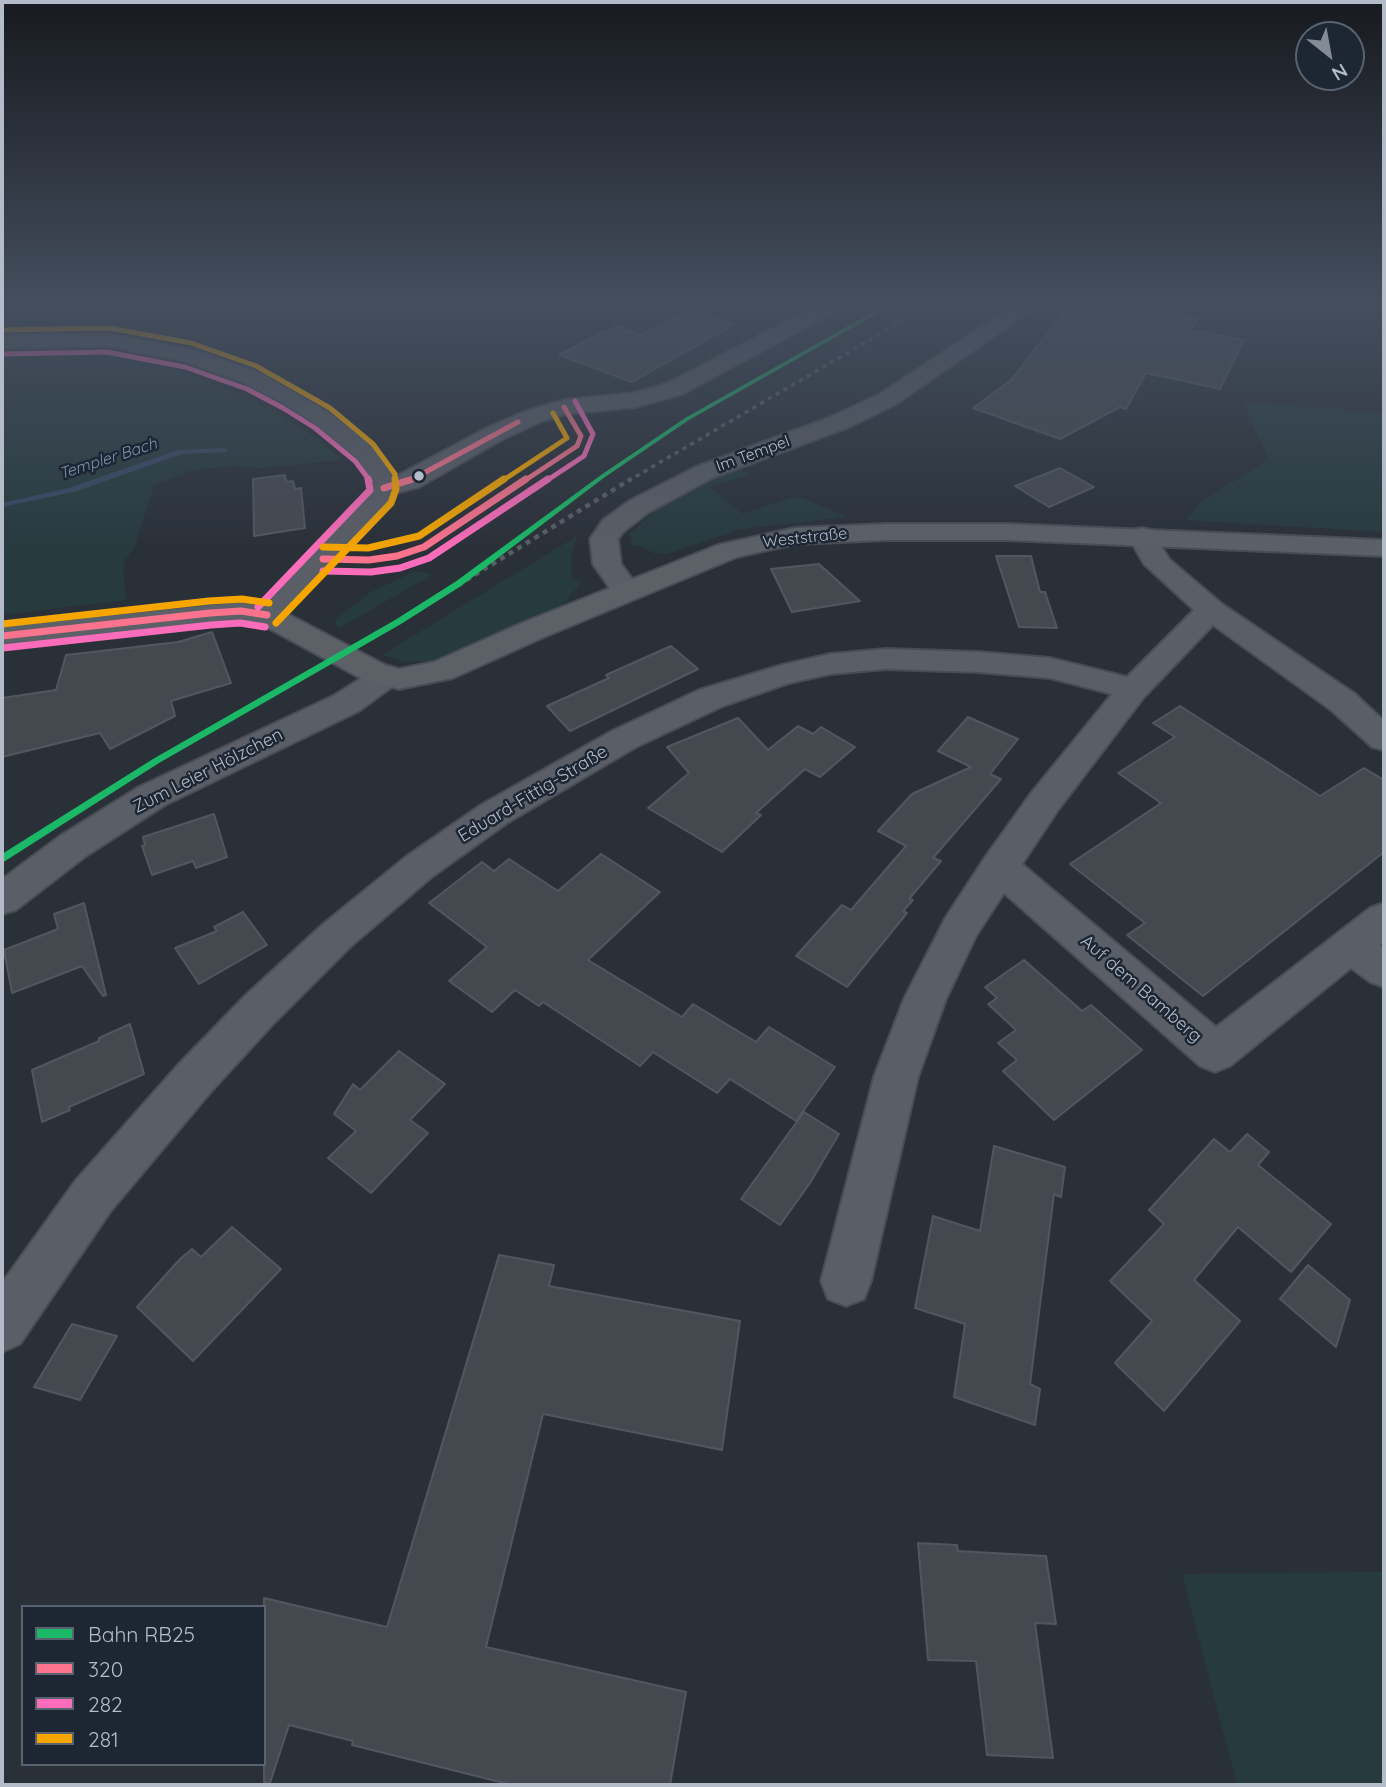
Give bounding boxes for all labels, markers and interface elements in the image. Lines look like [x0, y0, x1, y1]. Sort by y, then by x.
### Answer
north arrow [1295, 21, 1365, 91]
text: N [1328, 58, 1352, 86]
street label: Im Tempel [714, 432, 792, 476]
water label: Templer Bach [57, 434, 159, 484]
unlabelled marker [412, 469, 426, 483]
street label: Weststraße [762, 524, 848, 552]
street label: Zum Leier Hölzchen [129, 724, 287, 818]
street label: Eduard-Fittig-Straße [454, 741, 612, 847]
street label: Auf dem Bamberg [1076, 930, 1206, 1048]
legend [21, 1605, 266, 1766]
text: Bahn RB25 [88, 1621, 195, 1647]
text: 320 [88, 1656, 123, 1682]
text: 282 [88, 1691, 123, 1717]
text: 281 [88, 1726, 119, 1752]

